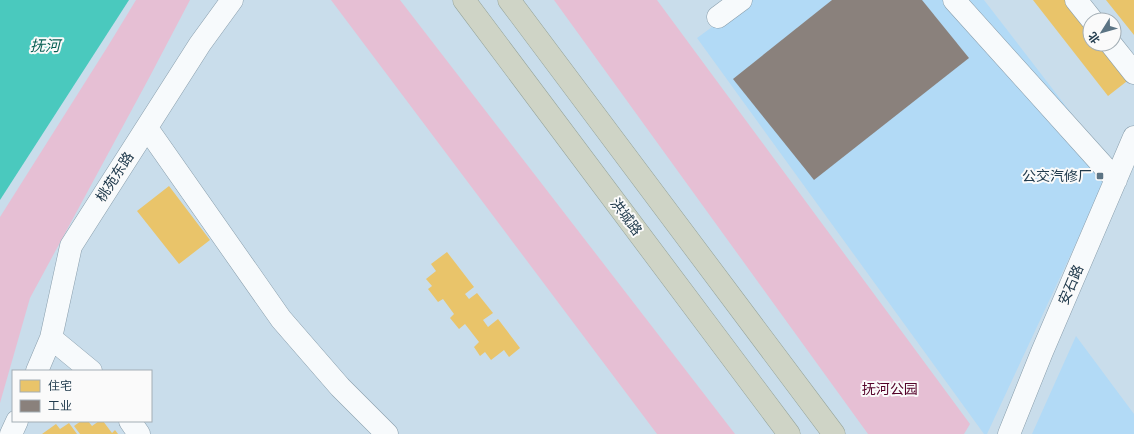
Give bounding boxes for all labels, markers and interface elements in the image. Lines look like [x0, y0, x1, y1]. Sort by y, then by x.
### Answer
north arrow [1082, 12, 1122, 52]
text: 北 [1086, 29, 1103, 46]
water label: 抚河 [30, 37, 63, 55]
street label: 桃苑东路 [93, 149, 137, 205]
place label: 公交汽修厂 [1022, 168, 1092, 185]
marker: 公交汽修厂 [1095, 171, 1105, 181]
street label: 洪城路 [607, 195, 645, 239]
street label: 安石路 [1055, 262, 1087, 308]
legend [12, 370, 152, 422]
text: 住宅 [48, 379, 72, 393]
park label: 抚河公园 [862, 381, 918, 398]
text: 工业 [48, 399, 72, 413]

